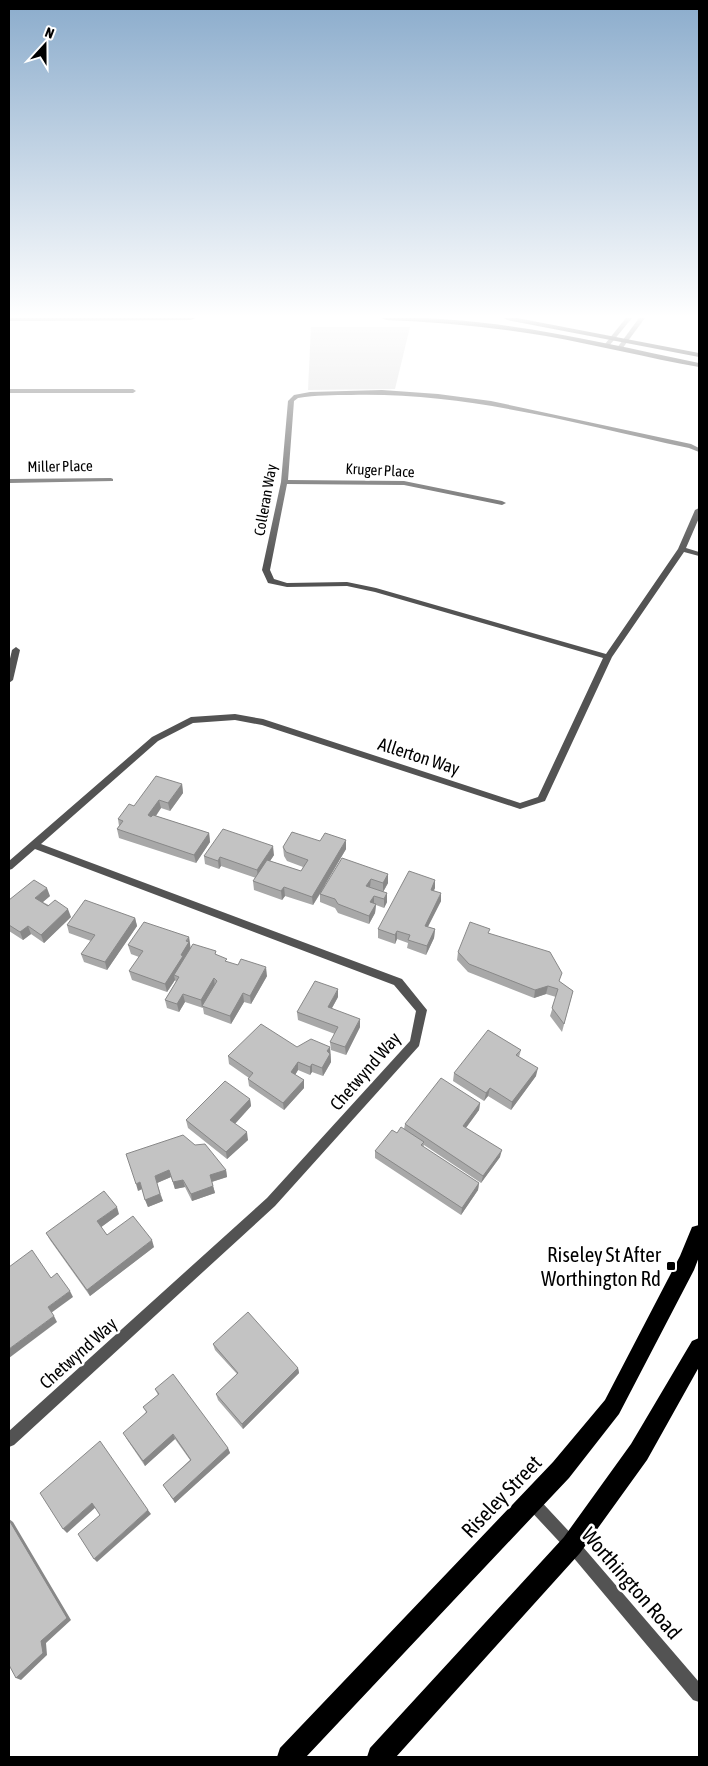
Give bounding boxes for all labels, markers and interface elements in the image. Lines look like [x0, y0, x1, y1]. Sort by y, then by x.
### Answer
north arrow [20, 20, 70, 70]
text: N [43, 24, 56, 42]
street label: Miller Place [27, 457, 93, 475]
street label: Kruger Place [345, 460, 415, 480]
street label: Colleran Way [250, 463, 280, 537]
street label: Allerton Way [376, 733, 462, 779]
street label: Chetwynd Way [325, 1028, 405, 1114]
place label: Riseley St After Worthington Rd [541, 1242, 662, 1290]
marker: Riseley St After Worthington Rd [665, 1260, 677, 1272]
street label: Chetwynd Way [35, 1313, 121, 1393]
street label: Riseley Street [456, 1450, 546, 1542]
street label: Worthington Road [577, 1522, 687, 1644]

